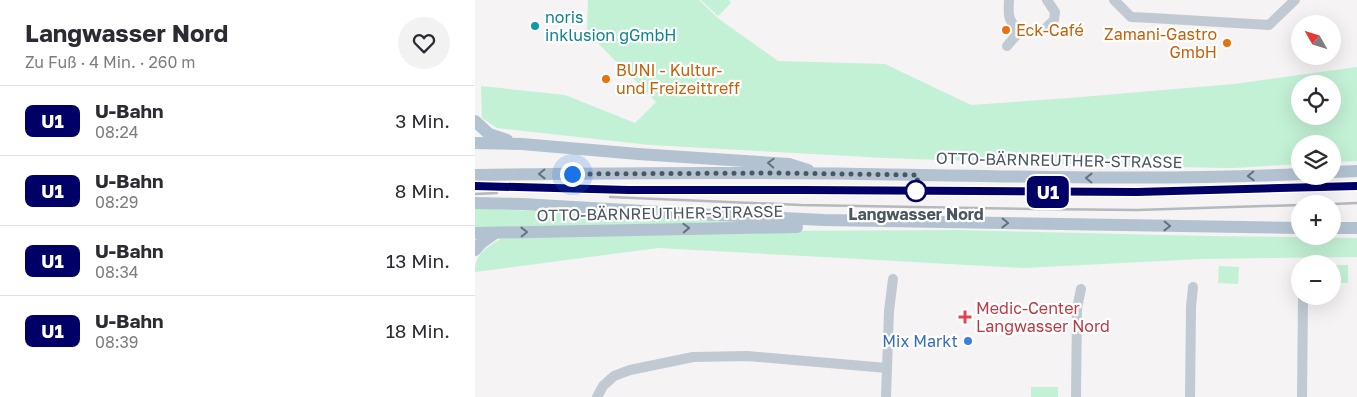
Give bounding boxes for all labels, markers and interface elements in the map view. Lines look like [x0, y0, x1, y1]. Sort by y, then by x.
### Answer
place label: noris inklusion gGmbH [545, 7, 676, 45]
north arrow [1291, 15, 1341, 65]
map controls [1291, 15, 1341, 305]
button: heart [398, 17, 450, 69]
text: Langwasser Nord [25, 18, 228, 47]
marker: noris inklusion gGmbH [529, 20, 541, 32]
place label: Eck-Café [1016, 20, 1084, 40]
marker: Eck-Café [1000, 24, 1012, 36]
place label: Zamani-Gastro GmbH [1104, 24, 1217, 62]
marker: Zamani-Gastro GmbH [1221, 37, 1233, 49]
text: Zu Fuß · 4 Min. · 260 m [25, 52, 196, 72]
place label: BUNI - Kultur- und Freizeittreff [616, 60, 740, 98]
marker: BUNI - Kultur- und Freizeittreff [600, 73, 612, 85]
button: locate [1291, 75, 1341, 125]
text: U-Bahn [95, 99, 164, 122]
text: 3 Min. [395, 109, 450, 132]
text: U1 [41, 110, 64, 132]
text: 08:24 [95, 122, 139, 142]
button: layers [1291, 135, 1341, 185]
street label: OTTO-BÄRNREUTHER-STRASSE [936, 148, 1182, 172]
one-way arrow [767, 157, 775, 168]
your location [560, 162, 585, 187]
text: U-Bahn [95, 169, 164, 192]
one-way arrow [538, 169, 546, 179]
one-way arrow [1247, 171, 1255, 181]
one-way arrow [1085, 173, 1092, 183]
line badge: U1 [1025, 176, 1071, 208]
text: 8 Min. [395, 179, 450, 202]
text: U1 [41, 180, 64, 202]
marker: Langwasser Nord [905, 180, 927, 202]
text: U1 [1037, 181, 1059, 203]
text: 08:29 [95, 192, 138, 212]
button: + [1291, 195, 1341, 245]
street label: OTTO-BÄRNREUTHER-STRASSE [537, 201, 783, 225]
place label: Langwasser Nord [848, 204, 984, 224]
one-way arrow [1001, 218, 1009, 228]
one-way arrow [1163, 220, 1171, 231]
one-way arrow [682, 223, 690, 234]
one-way arrow [520, 227, 528, 237]
text: U-Bahn [95, 239, 164, 262]
text: 13 Min. [386, 249, 450, 272]
text: U1 [41, 250, 64, 272]
button: − [1291, 255, 1341, 305]
text: 08:34 [95, 262, 139, 282]
place label: Medic-Center Langwasser Nord [976, 298, 1110, 336]
text: U-Bahn [95, 309, 164, 332]
marker: Medic-Center Langwasser Nord [958, 310, 972, 324]
text: 18 Min. [386, 319, 450, 342]
text: U1 [41, 320, 64, 342]
place label: Mix Markt [882, 331, 958, 351]
text: 08:39 [95, 332, 139, 352]
marker: Mix Markt [962, 335, 974, 347]

